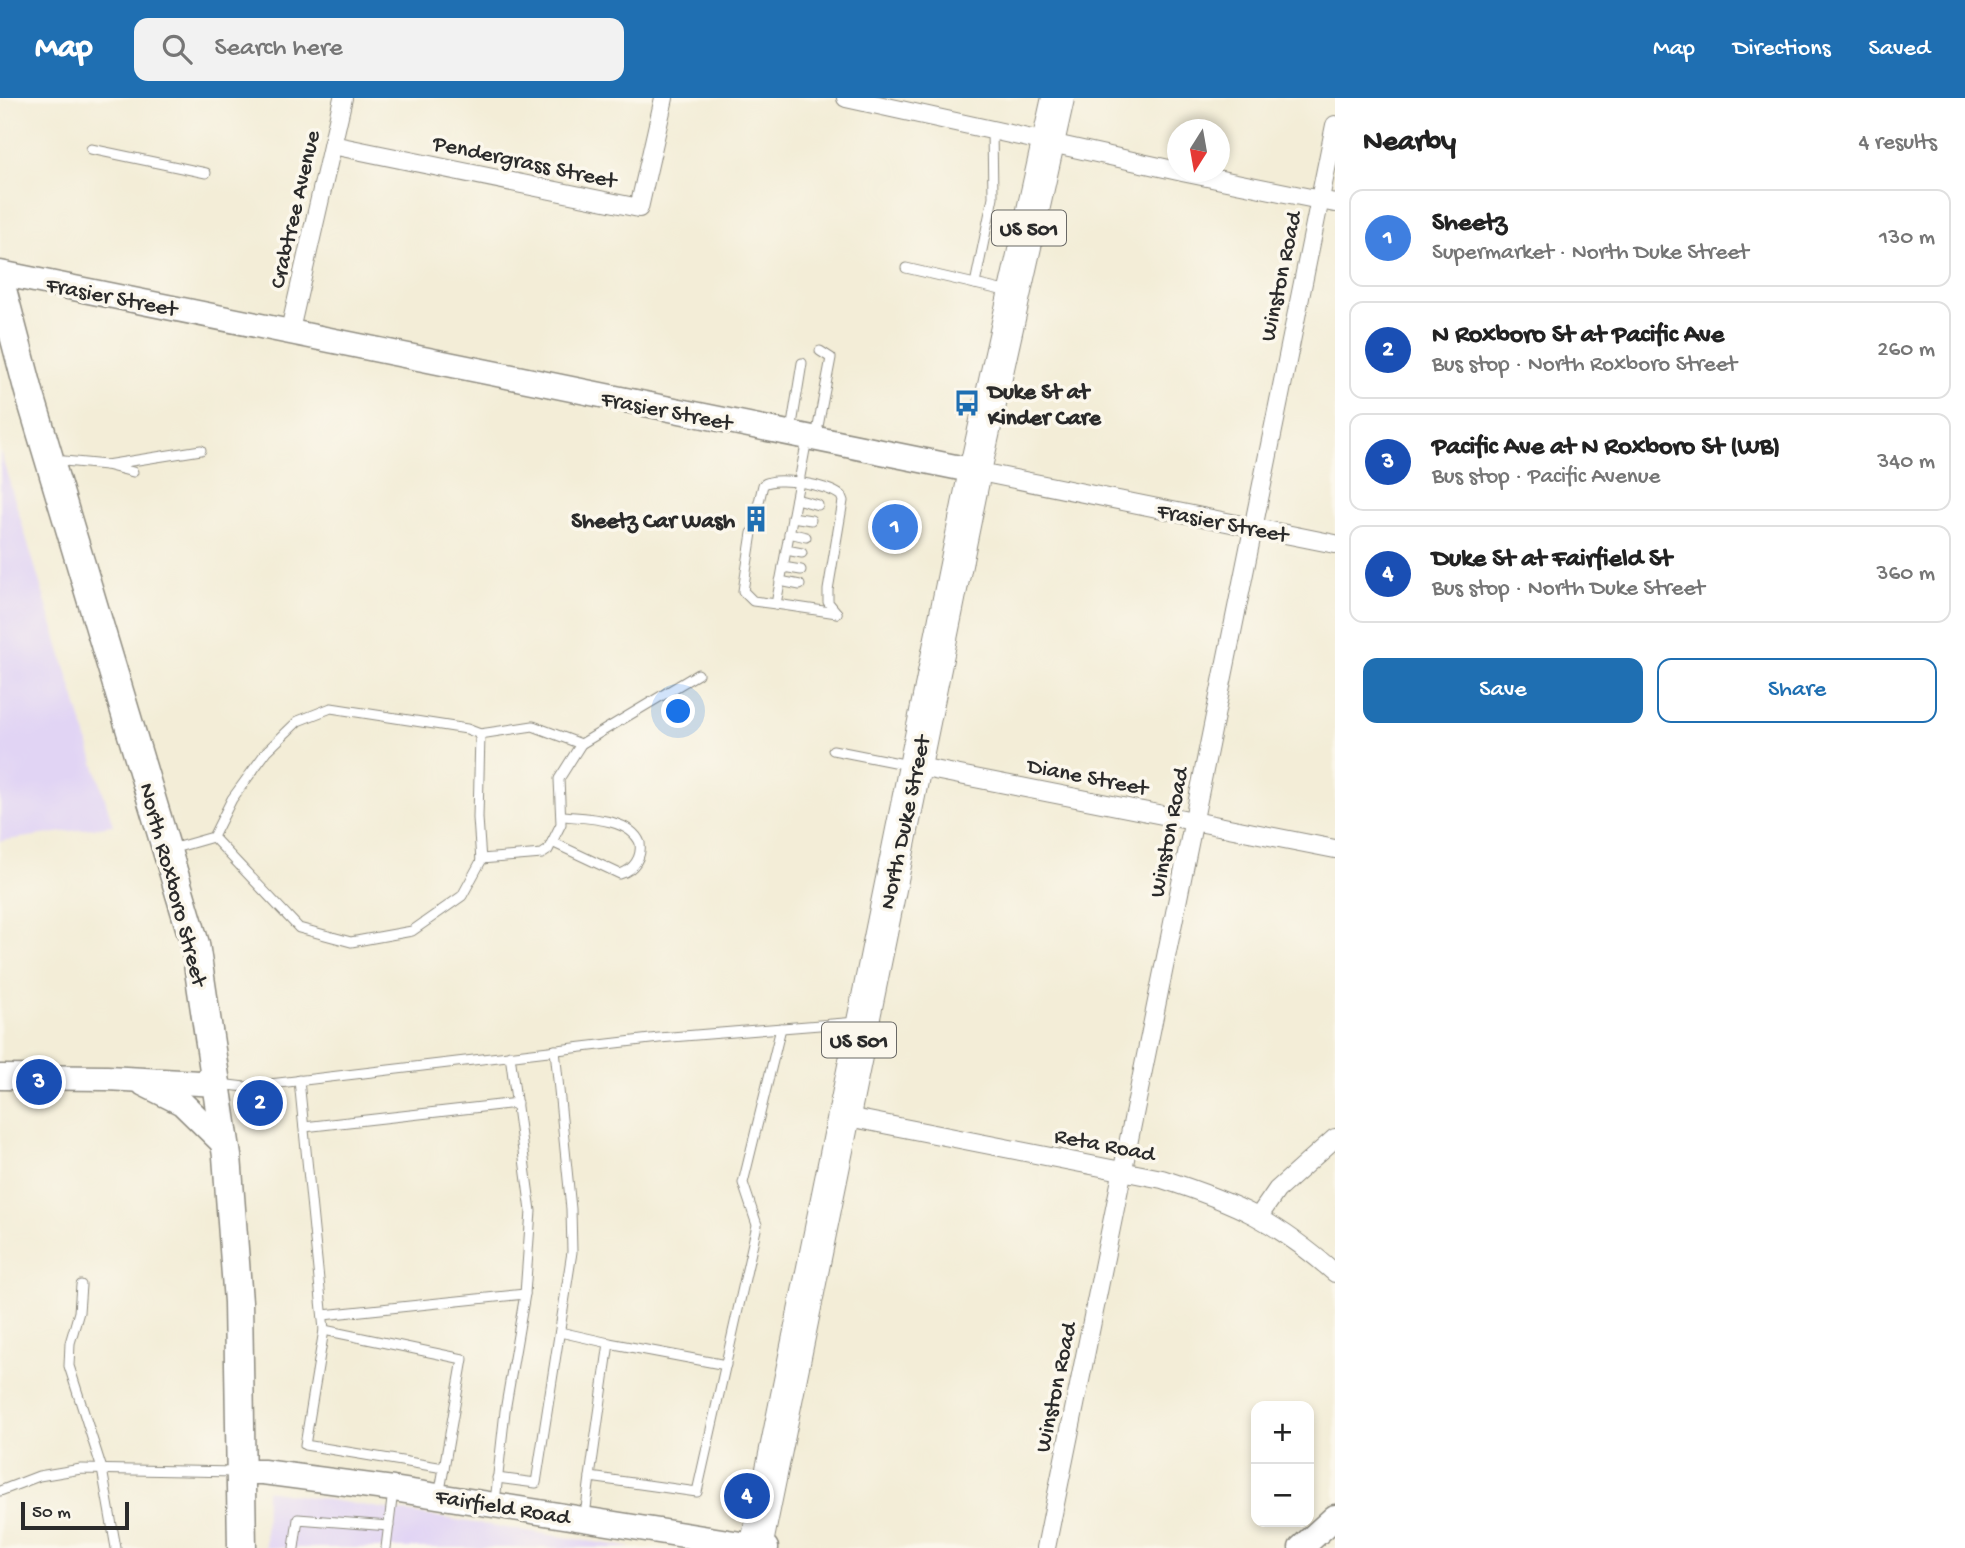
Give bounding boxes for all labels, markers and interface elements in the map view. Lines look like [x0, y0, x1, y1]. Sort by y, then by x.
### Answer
search box [134, 18, 624, 81]
text: Map [35, 30, 92, 68]
icon: search [158, 30, 196, 68]
text: Search here [214, 34, 343, 65]
text: Map [1653, 35, 1695, 64]
text: Directions [1733, 35, 1831, 64]
text: Saved [1869, 35, 1930, 64]
north arrow [1167, 119, 1230, 182]
text: Nearby [1363, 126, 1456, 161]
street label: Crabtree Avenue [265, 127, 328, 291]
text: 4 results [1858, 130, 1937, 157]
street label: Pendergrass Street [429, 131, 620, 196]
street label: Winston Road [1256, 208, 1310, 344]
text: Sheetz [1432, 209, 1507, 240]
road number: US 501 [992, 211, 1066, 246]
text: 1 [1383, 225, 1393, 252]
text: 130 m [1879, 225, 1935, 252]
text: Supermarket · North Duke Street [1432, 240, 1749, 267]
street label: Frasier Street [43, 272, 181, 325]
text: N Roxboro St at Pacific Ave [1432, 321, 1724, 352]
text: 2 [1382, 337, 1394, 364]
text: 260 m [1877, 337, 1935, 364]
text: Bus stop · North Roxboro Street [1432, 352, 1737, 379]
place label: Duke St at Kinder Care [986, 380, 1102, 433]
street label: Frasier Street [598, 386, 736, 439]
bus stop icon: Duke St at Kinder Care [952, 388, 982, 418]
text: Pacific Ave at N Roxboro St (WB) [1432, 433, 1780, 464]
text: 3 [1382, 449, 1394, 476]
text: 340 m [1877, 449, 1935, 476]
text: Bus stop · Pacific Avenue [1432, 464, 1660, 491]
street label: Frasier Street [1154, 498, 1292, 551]
pin: 1 [872, 501, 918, 553]
building icon: Sheetz Car Wash [741, 504, 771, 534]
place label: Sheetz Car Wash [571, 509, 736, 536]
text: Duke St at Fairfield St [1432, 545, 1672, 576]
text: 4 [1383, 561, 1393, 588]
text: 360 m [1877, 561, 1935, 588]
text: Bus stop · North Duke Street [1432, 576, 1705, 603]
button: Save [1363, 658, 1643, 723]
button: Share [1657, 658, 1937, 723]
your location [661, 694, 695, 728]
street label: North Duke Street [875, 732, 938, 912]
street label: Diane Street [1023, 753, 1152, 804]
street label: Winston Road [1145, 764, 1197, 900]
street label: North Roxboro Street [131, 780, 212, 991]
road number: US 501 [822, 1023, 896, 1058]
pin: 3 [16, 1056, 62, 1108]
pin: 2 [237, 1077, 283, 1129]
street label: Reta Road [1052, 1123, 1158, 1170]
street label: Winston Road [1031, 1319, 1085, 1455]
map controls [1251, 1401, 1314, 1527]
button: + [1251, 1401, 1314, 1464]
button: − [1251, 1464, 1314, 1527]
pin: 4 [724, 1470, 770, 1522]
street label: Fairfield Road [432, 1484, 573, 1533]
scale bar [21, 1499, 130, 1531]
text: 50 m [32, 1502, 71, 1525]

